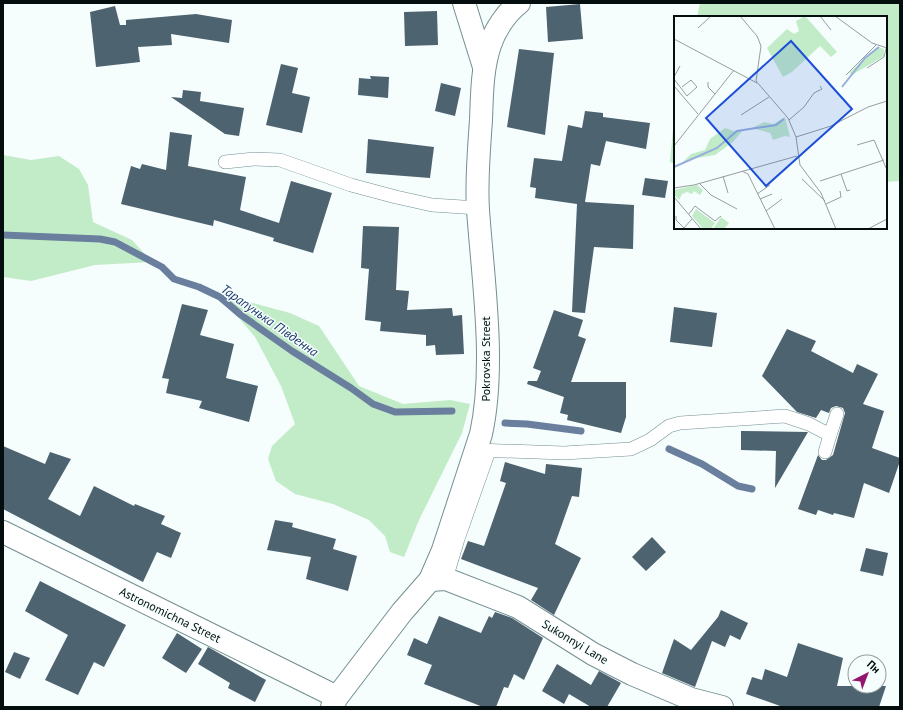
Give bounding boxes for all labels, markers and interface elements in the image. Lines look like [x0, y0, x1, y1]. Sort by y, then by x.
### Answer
inset map [674, 16, 887, 229]
water label: Тарапунька Південна [218, 280, 322, 361]
street label: Pokrovska Street [478, 316, 493, 402]
street label: Astronomichna Street [117, 583, 223, 646]
street label: Sukonnyi Lane [539, 616, 611, 667]
north arrow [847, 654, 887, 694]
text: Пн [864, 657, 883, 676]

